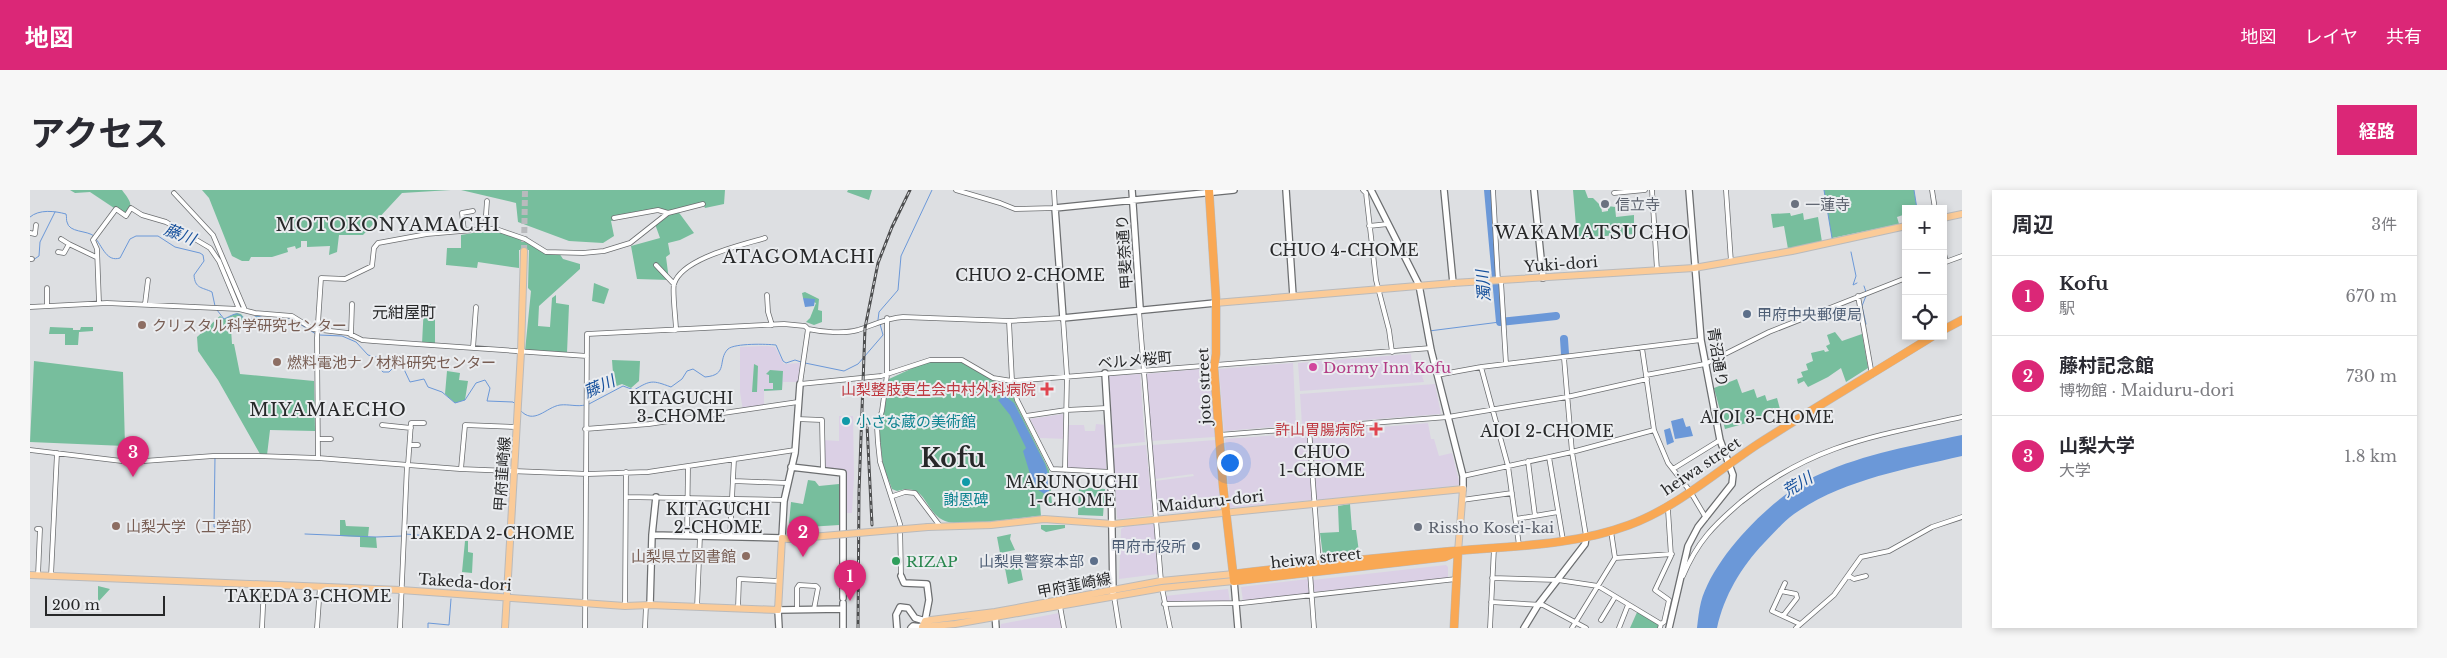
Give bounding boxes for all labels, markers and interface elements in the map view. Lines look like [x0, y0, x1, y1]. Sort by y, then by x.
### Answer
text: 地図 [25, 23, 73, 52]
text: 地図 [2241, 26, 2277, 48]
text: レイヤ [2305, 26, 2358, 48]
text: 共有 [2386, 26, 2422, 48]
button: 経路 [2337, 105, 2417, 155]
text: アクセス [30, 112, 168, 155]
place label: 信立寺 [1615, 195, 1660, 214]
place label: 一蓮寺 [1805, 195, 1850, 214]
marker: 信立寺 [1599, 198, 1611, 210]
marker: 一蓮寺 [1789, 198, 1801, 210]
map controls [1902, 205, 1947, 340]
button: + [1902, 205, 1947, 250]
text: 周辺 [2012, 212, 2054, 238]
district label: MOTOKONYAMACHI [275, 214, 501, 236]
street label: 甲斐奈通り [1112, 214, 1136, 290]
text: 3件 [2371, 214, 2397, 234]
water label: 藤川 [161, 219, 200, 250]
district label: WAKAMATSUCHO [1493, 222, 1690, 244]
district label: CHUO 4-CHOME [1269, 240, 1419, 260]
district label: ATAGOMACHI [721, 246, 876, 268]
button: − [1902, 250, 1947, 295]
street label: Yuki-dori [1523, 252, 1598, 276]
district label: CHUO 2-CHOME [955, 265, 1105, 285]
water label: 濁川 [1471, 267, 1494, 303]
text: Kofu [2059, 272, 2109, 295]
text: 1 [2025, 286, 2031, 306]
text: 670 m [2345, 286, 2397, 306]
button: locate [1902, 295, 1947, 340]
text: 駅 [2059, 298, 2075, 318]
district label: 元紺屋町 [372, 302, 436, 322]
place label: 甲府中央郵便局 [1757, 305, 1862, 324]
marker: 甲府中央郵便局 [1741, 308, 1753, 320]
place label: クリスタル科学研究センター [152, 316, 347, 335]
marker: クリスタル科学研究センター [136, 319, 148, 331]
street label: 青沼通り [1704, 326, 1732, 388]
street label: ベルメ桜町 [1097, 347, 1173, 373]
street label: joto street [1193, 347, 1215, 428]
place label: 燃料電池ナノ材料研究センター [287, 353, 496, 372]
text: 藤村記念館 [2059, 354, 2154, 377]
marker: 燃料電池ナノ材料研究センター [271, 356, 283, 368]
place label: Dormy Inn Kofu [1323, 358, 1451, 377]
marker: Dormy Inn Kofu [1307, 361, 1319, 373]
text: 2 [2023, 366, 2033, 386]
text: 730 m [2346, 366, 2397, 386]
water label: 藤川 [580, 370, 620, 402]
place label: 山梨整肢更生会中村外科病院 [841, 380, 1036, 399]
text: 博物館 · Maiduru-dori [2059, 380, 2234, 400]
marker: 山梨整肢更生会中村外科病院 [1040, 382, 1054, 396]
district label: KITAGUCHI 3-CHOME [629, 388, 733, 426]
district label: MIYAMAECHO [249, 399, 407, 421]
district label: AIOI 3-CHOME [1699, 407, 1834, 427]
place label: 小さな蔵の美術館 [856, 412, 976, 431]
marker: 小さな蔵の美術館 [840, 415, 852, 427]
place label: 許山胃腸病院 [1275, 420, 1365, 439]
district label: AIOI 2-CHOME [1479, 421, 1614, 441]
marker: 許山胃腸病院 [1369, 422, 1383, 436]
street label: heiwa street [1658, 432, 1744, 499]
text: 山梨大学 [2059, 434, 2135, 457]
pin: 3 [117, 436, 149, 477]
street label: 甲府韮崎線 [490, 436, 514, 512]
district label: CHUO 1-CHOME [1279, 442, 1365, 480]
district label: Kofu [920, 443, 986, 474]
text: 3 [2023, 446, 2033, 466]
text: 1.8 km [2344, 446, 2397, 466]
your location [1217, 450, 1243, 476]
text: 大学 [2059, 460, 2091, 480]
water label: 荒川 [1778, 466, 1818, 501]
district label: MARUNOUCHI 1-CHOME [1006, 472, 1138, 510]
marker: 謝恩碑 [960, 476, 972, 488]
street label: Maiduru-dori [1157, 486, 1265, 516]
place label: 謝恩碑 [943, 490, 989, 509]
district label: KITAGUCHI 2-CHOME [666, 499, 770, 537]
pin: 2 [787, 516, 819, 557]
place label: 山梨大学（工学部） [126, 517, 261, 536]
place label: Rissho Kosei-kai [1428, 518, 1554, 537]
marker: 山梨大学（工学部） [110, 520, 122, 532]
marker: Rissho Kosei-kai [1412, 521, 1424, 533]
district label: TAKEDA 2-CHOME [408, 523, 574, 543]
place label: 甲府市役所 [1111, 537, 1186, 556]
marker: 甲府市役所 [1190, 540, 1202, 552]
street label: heiwa street [1270, 544, 1363, 572]
place label: 山梨県立図書館 [631, 547, 736, 566]
marker: 山梨県立図書館 [740, 550, 752, 562]
place label: RIZAP [906, 552, 957, 571]
place label: 山梨県警察本部 [979, 552, 1084, 571]
marker: RIZAP [890, 555, 902, 567]
marker: 山梨県警察本部 [1088, 555, 1100, 567]
pin: 1 [834, 560, 866, 601]
street label: Takeda-dori [418, 569, 512, 595]
street label: 甲府韮崎線 [1035, 569, 1113, 601]
district label: TAKEDA 3-CHOME [225, 586, 391, 606]
scale bar [45, 593, 165, 616]
text: 200 m [52, 596, 100, 614]

